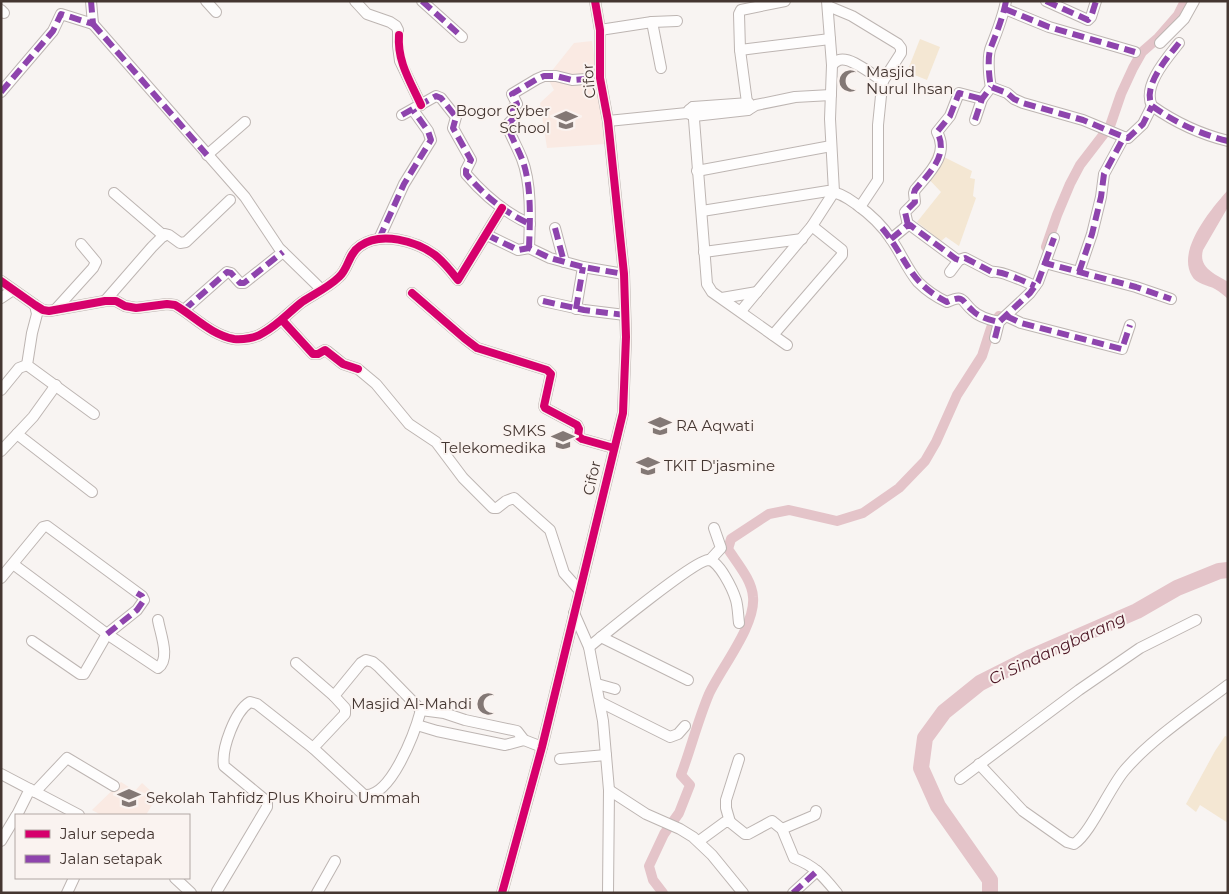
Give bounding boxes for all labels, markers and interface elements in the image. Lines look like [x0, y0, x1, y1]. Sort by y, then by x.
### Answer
place label: Masjid Nurul Ihsan [866, 62, 953, 98]
street label: Cifor [578, 63, 599, 99]
mosque icon: Masjid Nurul Ihsan [837, 68, 863, 94]
place label: Bogor Cyber School [456, 101, 550, 137]
school or university icon: Bogor Cyber School [553, 107, 579, 133]
school or university icon: RA Aqwati [647, 413, 673, 439]
place label: RA Aqwati [676, 416, 754, 435]
place label: SMKS Telekomedika [441, 421, 546, 457]
school or university icon: SMKS Telekomedika [550, 427, 576, 453]
school or university icon: TKIT D'jasmine [635, 453, 661, 479]
place label: TKIT D'jasmine [664, 456, 775, 475]
street label: Cifor [578, 459, 605, 497]
water label: Ci Sindangbarang [986, 608, 1129, 689]
mosque icon: Masjid Al-Mahdi [475, 691, 501, 717]
place label: Masjid Al-Mahdi [351, 694, 472, 713]
school or university icon: Sekolah Tahfidz Plus Khoiru Ummah [116, 785, 142, 811]
place label: Sekolah Tahfidz Plus Khoiru Ummah [146, 788, 420, 807]
legend [15, 814, 190, 879]
text: Jalur sepeda [59, 824, 155, 843]
text: Jalan setapak [59, 849, 162, 868]

